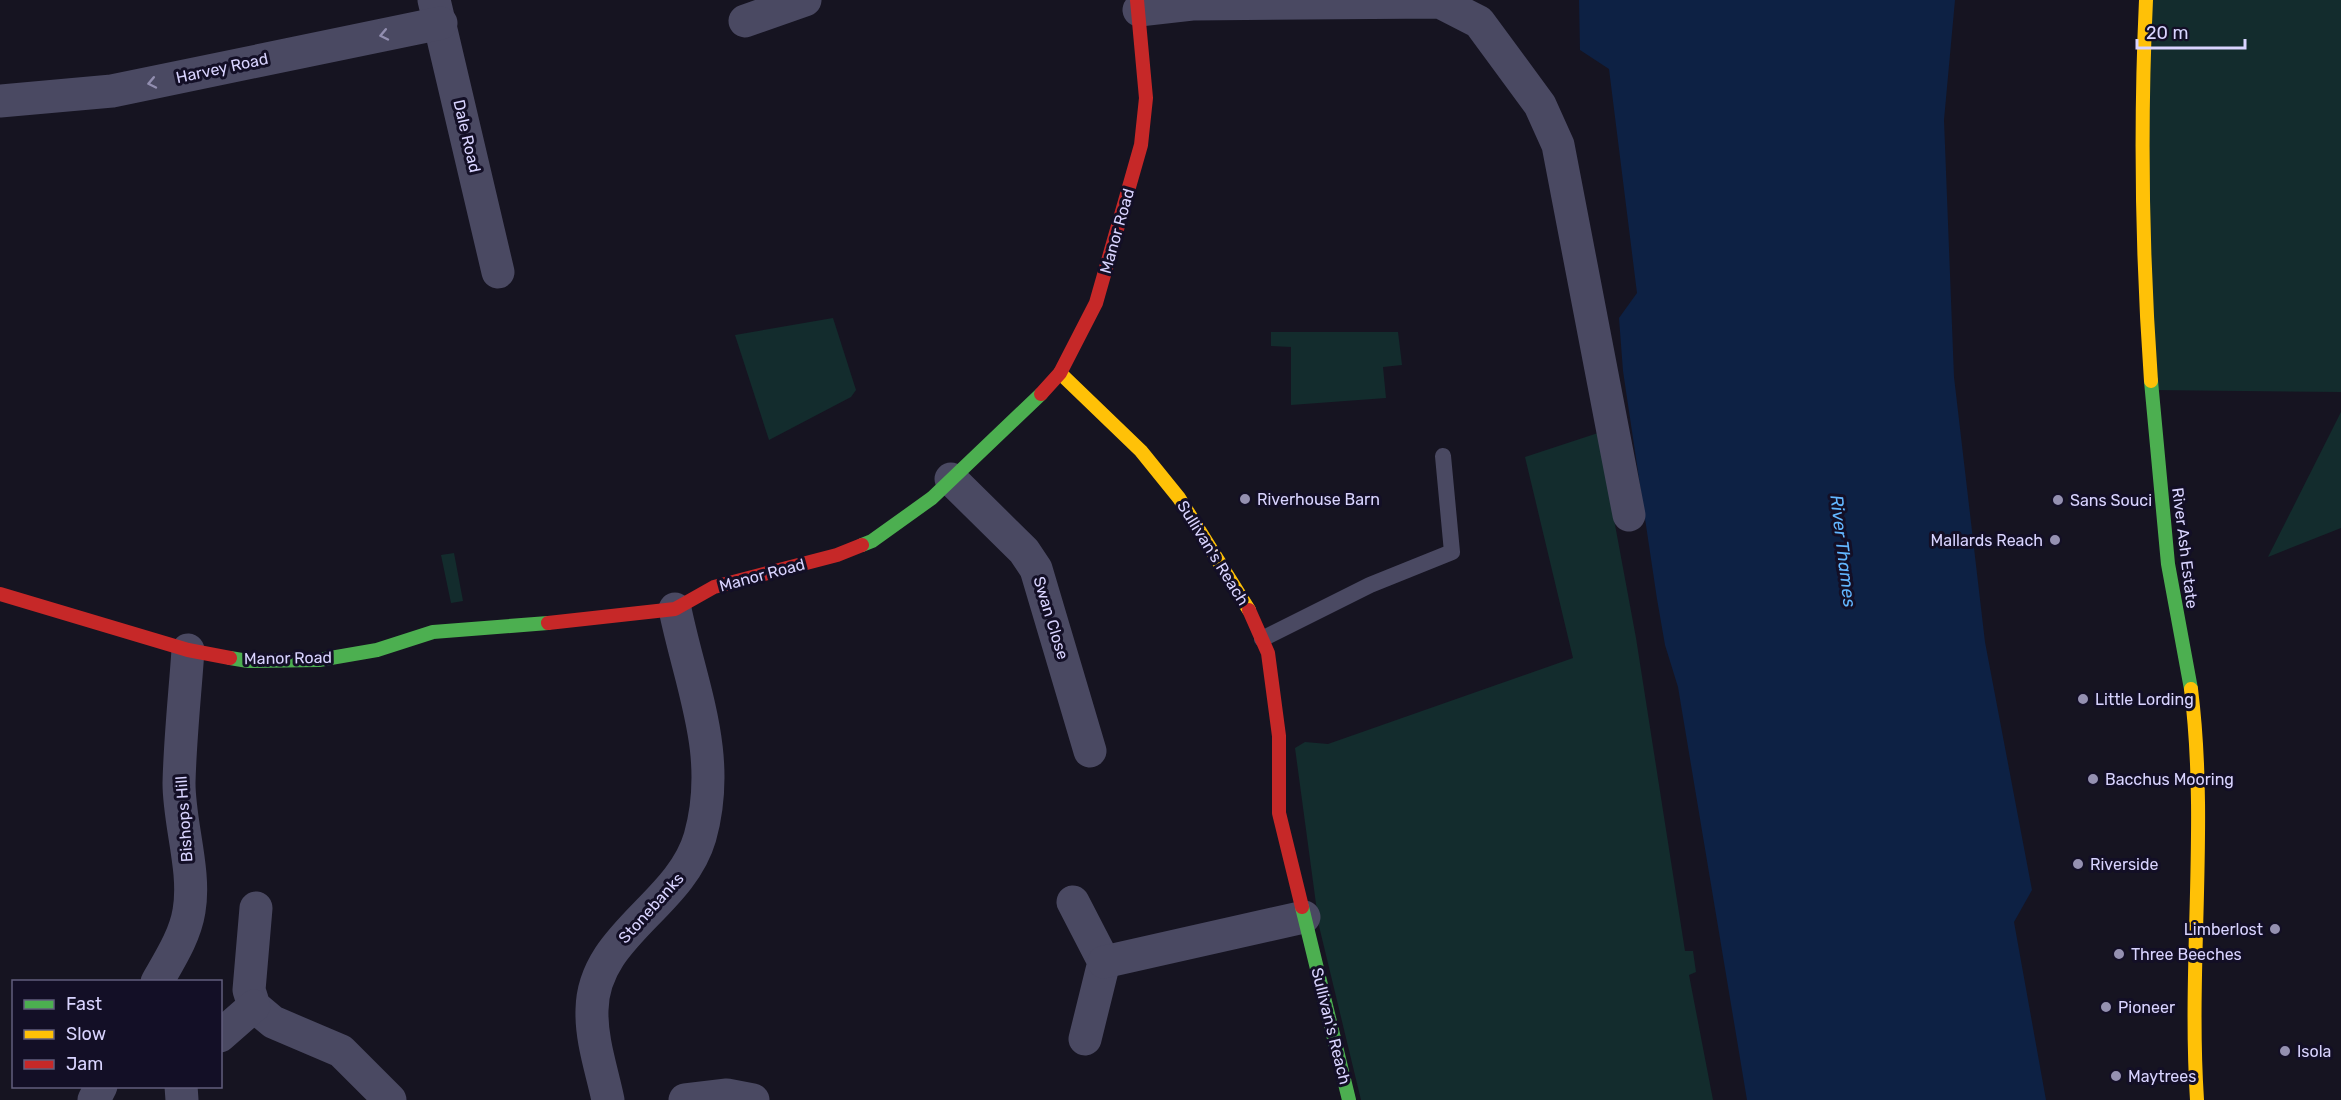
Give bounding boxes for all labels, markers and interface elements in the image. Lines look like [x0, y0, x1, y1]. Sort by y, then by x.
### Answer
scale bar [2137, 12, 2245, 50]
text: 20 m [2146, 22, 2188, 44]
one-way arrow [379, 28, 389, 41]
street label: Harvey Road [174, 49, 270, 87]
one-way arrow [147, 76, 157, 89]
street label: Dale Road [449, 98, 485, 174]
street label: Manor Road [1096, 186, 1138, 276]
street label: River Ash Estate [2168, 486, 2202, 610]
place label: Riverhouse Barn [1257, 490, 1380, 509]
place label: Sans Souci [2070, 491, 2152, 510]
marker: Riverhouse Barn [1238, 492, 1252, 506]
marker: Sans Souci [2051, 493, 2065, 507]
water label: River Thames [1825, 494, 1861, 608]
street label: Sullivan's Reach [1173, 497, 1253, 609]
place label: Mallards Reach [1931, 531, 2043, 550]
marker: Mallards Reach [2048, 533, 2062, 547]
street label: Manor Road [717, 554, 807, 596]
street label: Swan Close [1029, 574, 1073, 662]
street label: Manor Road [244, 648, 332, 668]
place label: Little Lording [2095, 690, 2194, 709]
marker: Little Lording [2076, 692, 2090, 706]
place label: Bacchus Mooring [2105, 770, 2234, 789]
marker: Bacchus Mooring [2086, 772, 2100, 786]
street label: Bishops Hill [172, 775, 196, 863]
place label: Riverside [2090, 855, 2159, 874]
marker: Riverside [2071, 857, 2085, 871]
street label: Stonebanks [614, 869, 688, 947]
place label: Limberlost [2184, 920, 2263, 939]
marker: Limberlost [2268, 922, 2282, 936]
place label: Three Beeches [2131, 945, 2242, 964]
marker: Three Beeches [2112, 947, 2126, 961]
street label: Sullivan's Reach [1307, 966, 1355, 1086]
legend [12, 980, 222, 1088]
text: Fast [66, 993, 102, 1015]
place label: Pioneer [2118, 998, 2175, 1017]
marker: Pioneer [2099, 1000, 2113, 1014]
text: Slow [66, 1023, 106, 1045]
place label: Isola [2297, 1042, 2331, 1061]
marker: Isola [2278, 1044, 2292, 1058]
text: Jam [66, 1053, 103, 1075]
place label: Maytrees [2128, 1067, 2196, 1086]
marker: Maytrees [2109, 1069, 2123, 1083]

